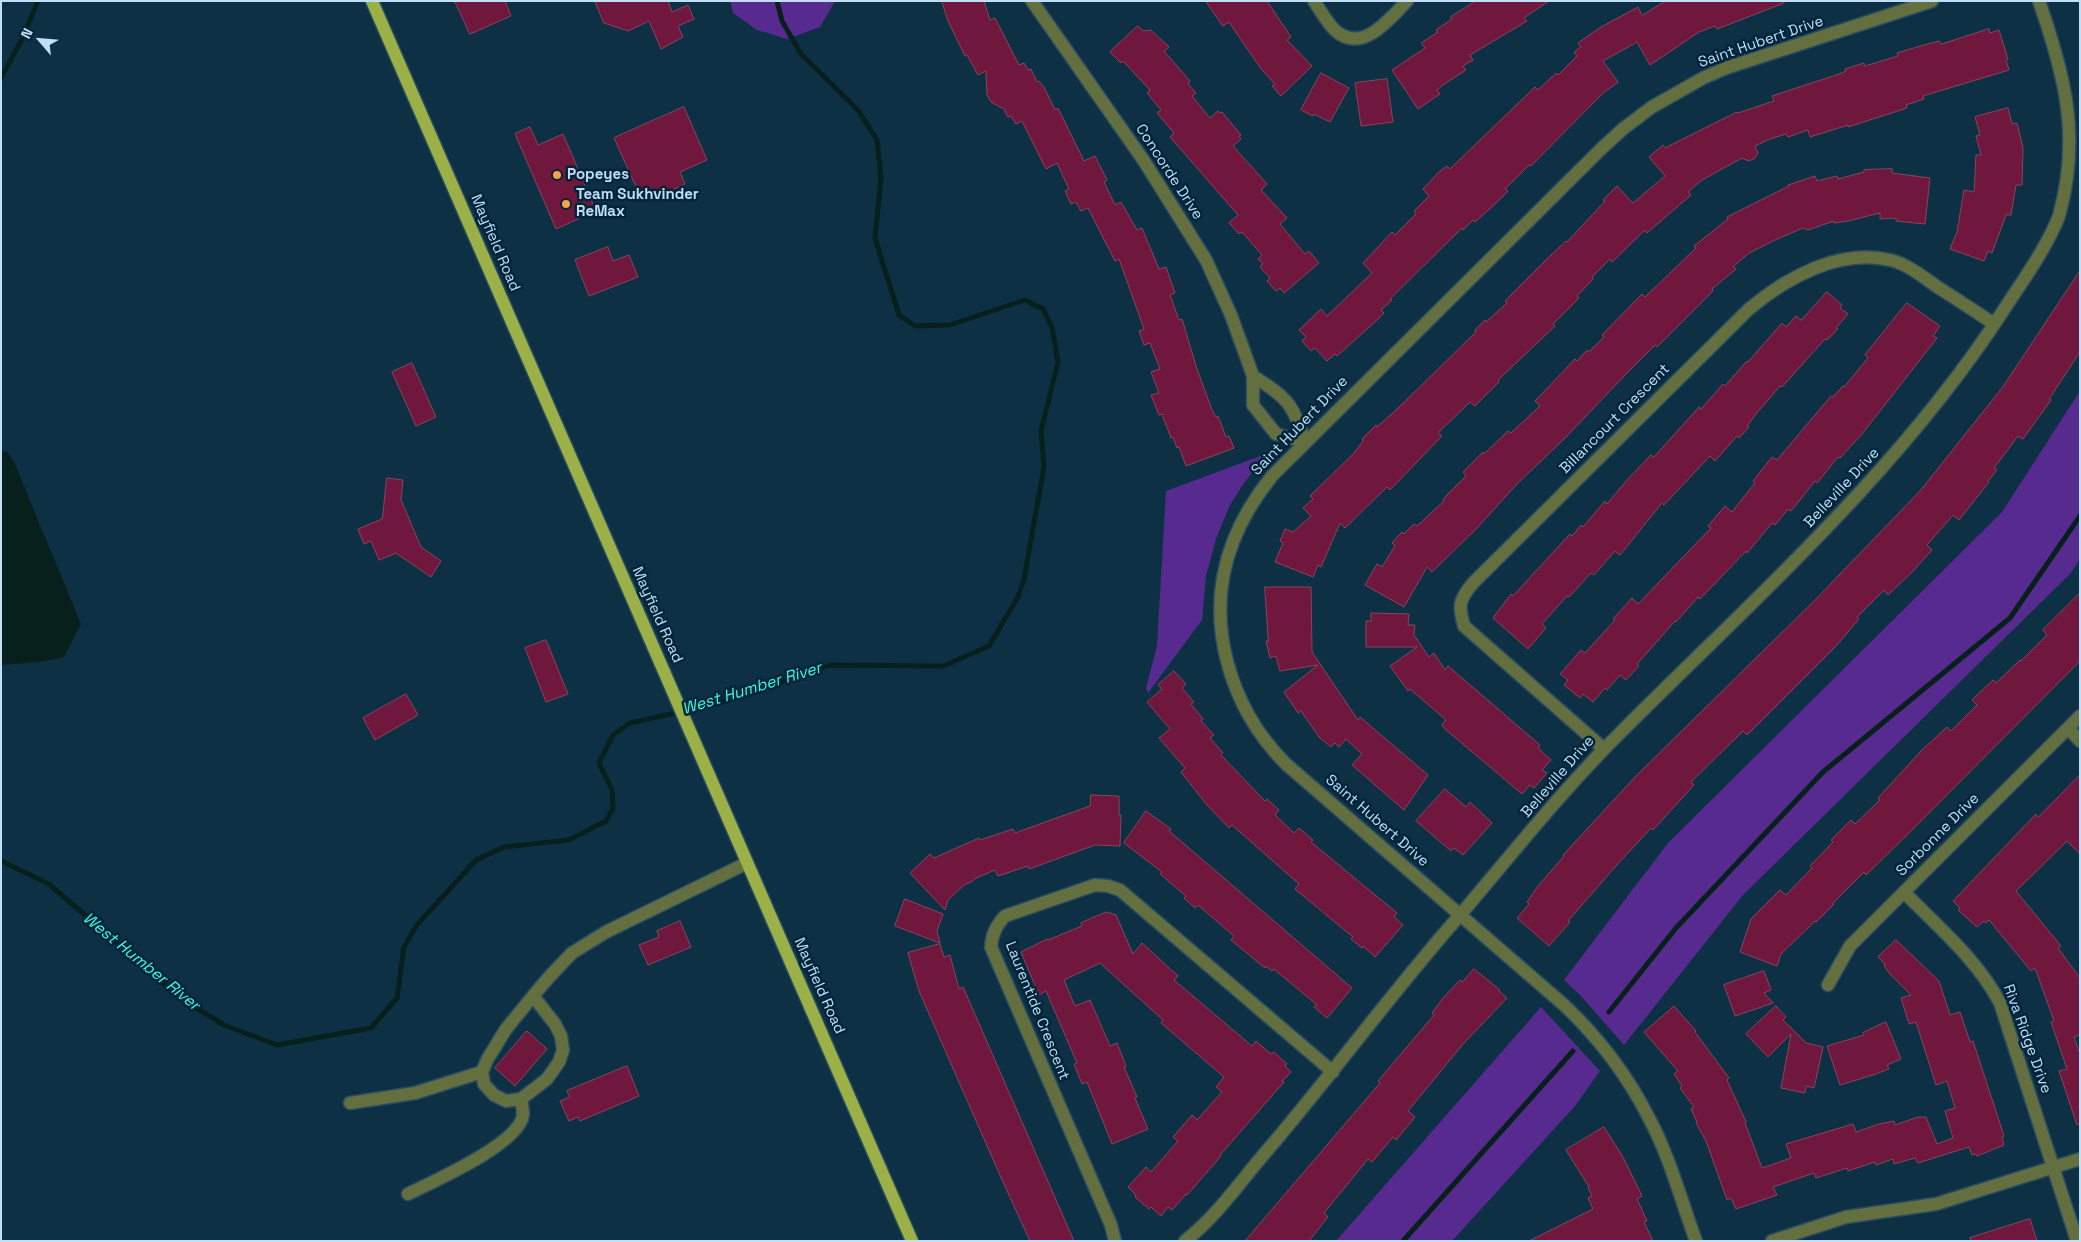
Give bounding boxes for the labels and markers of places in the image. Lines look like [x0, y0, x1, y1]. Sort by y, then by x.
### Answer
place label: Popeyes [567, 166, 629, 184]
marker: Popeyes [551, 169, 563, 181]
place label: Team Sukhvinder ReMax [576, 186, 699, 221]
marker: Team Sukhvinder ReMax [560, 198, 572, 210]

